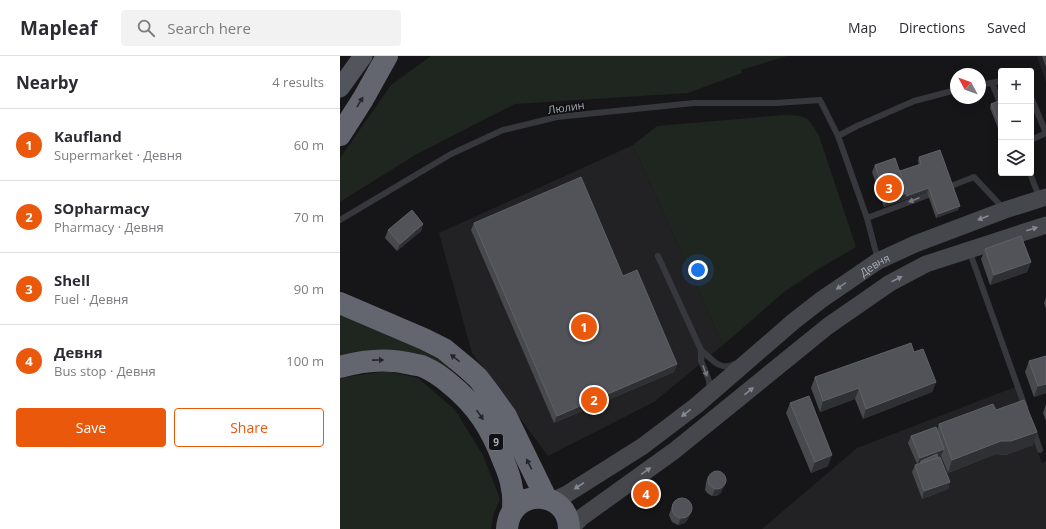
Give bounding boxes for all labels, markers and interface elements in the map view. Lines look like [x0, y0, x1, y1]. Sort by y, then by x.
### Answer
search box [121, 10, 401, 46]
text: Mapleaf [20, 15, 97, 41]
icon: search [135, 17, 157, 39]
text: Search here [167, 18, 251, 38]
text: Map [848, 18, 877, 37]
text: Directions [899, 18, 965, 37]
text: Saved [987, 18, 1026, 37]
north arrow [950, 68, 986, 104]
map controls [998, 68, 1034, 176]
button: + [998, 68, 1034, 104]
text: Nearby [16, 71, 78, 94]
text: 4 results [272, 73, 324, 91]
one-way arrow [357, 96, 364, 108]
street label: Люлин [547, 97, 585, 117]
button: − [998, 104, 1034, 140]
text: Kaufland [54, 126, 122, 146]
text: 1 [25, 136, 33, 154]
text: 60 m [294, 136, 324, 154]
button: layers [998, 140, 1034, 176]
text: Supermarket · Девня [54, 146, 182, 164]
pin: 3 [876, 173, 902, 203]
text: SOpharmacy [54, 198, 149, 218]
one-way arrow [907, 198, 919, 204]
text: 2 [25, 208, 33, 226]
text: 70 m [294, 208, 324, 226]
one-way arrow [976, 216, 988, 222]
text: Pharmacy · Девня [54, 218, 164, 236]
one-way arrow [1027, 226, 1039, 232]
street label: Девня [856, 249, 892, 279]
your location [688, 260, 708, 280]
text: Shell [54, 270, 90, 290]
one-way arrow [892, 276, 903, 283]
text: 3 [25, 280, 33, 298]
text: 90 m [294, 280, 324, 298]
one-way arrow [836, 282, 846, 290]
text: Fuel · Девня [54, 290, 129, 308]
pin: 1 [571, 312, 597, 342]
text: Девня [54, 342, 103, 362]
text: 4 [25, 352, 33, 370]
text: 100 m [286, 352, 324, 370]
one-way arrow [450, 354, 461, 363]
one-way arrow [372, 357, 385, 363]
text: Bus stop · Девня [54, 362, 156, 380]
one-way arrow [703, 366, 709, 378]
pin: 2 [581, 385, 607, 415]
one-way arrow [743, 387, 754, 395]
button: Save [16, 408, 166, 447]
button: Share [174, 408, 324, 447]
one-way arrow [681, 409, 692, 417]
one-way arrow [476, 410, 484, 420]
road number: 9 [489, 434, 503, 450]
one-way arrow [526, 458, 532, 469]
one-way arrow [641, 467, 652, 475]
pin: 4 [633, 479, 659, 509]
one-way arrow [573, 483, 585, 490]

